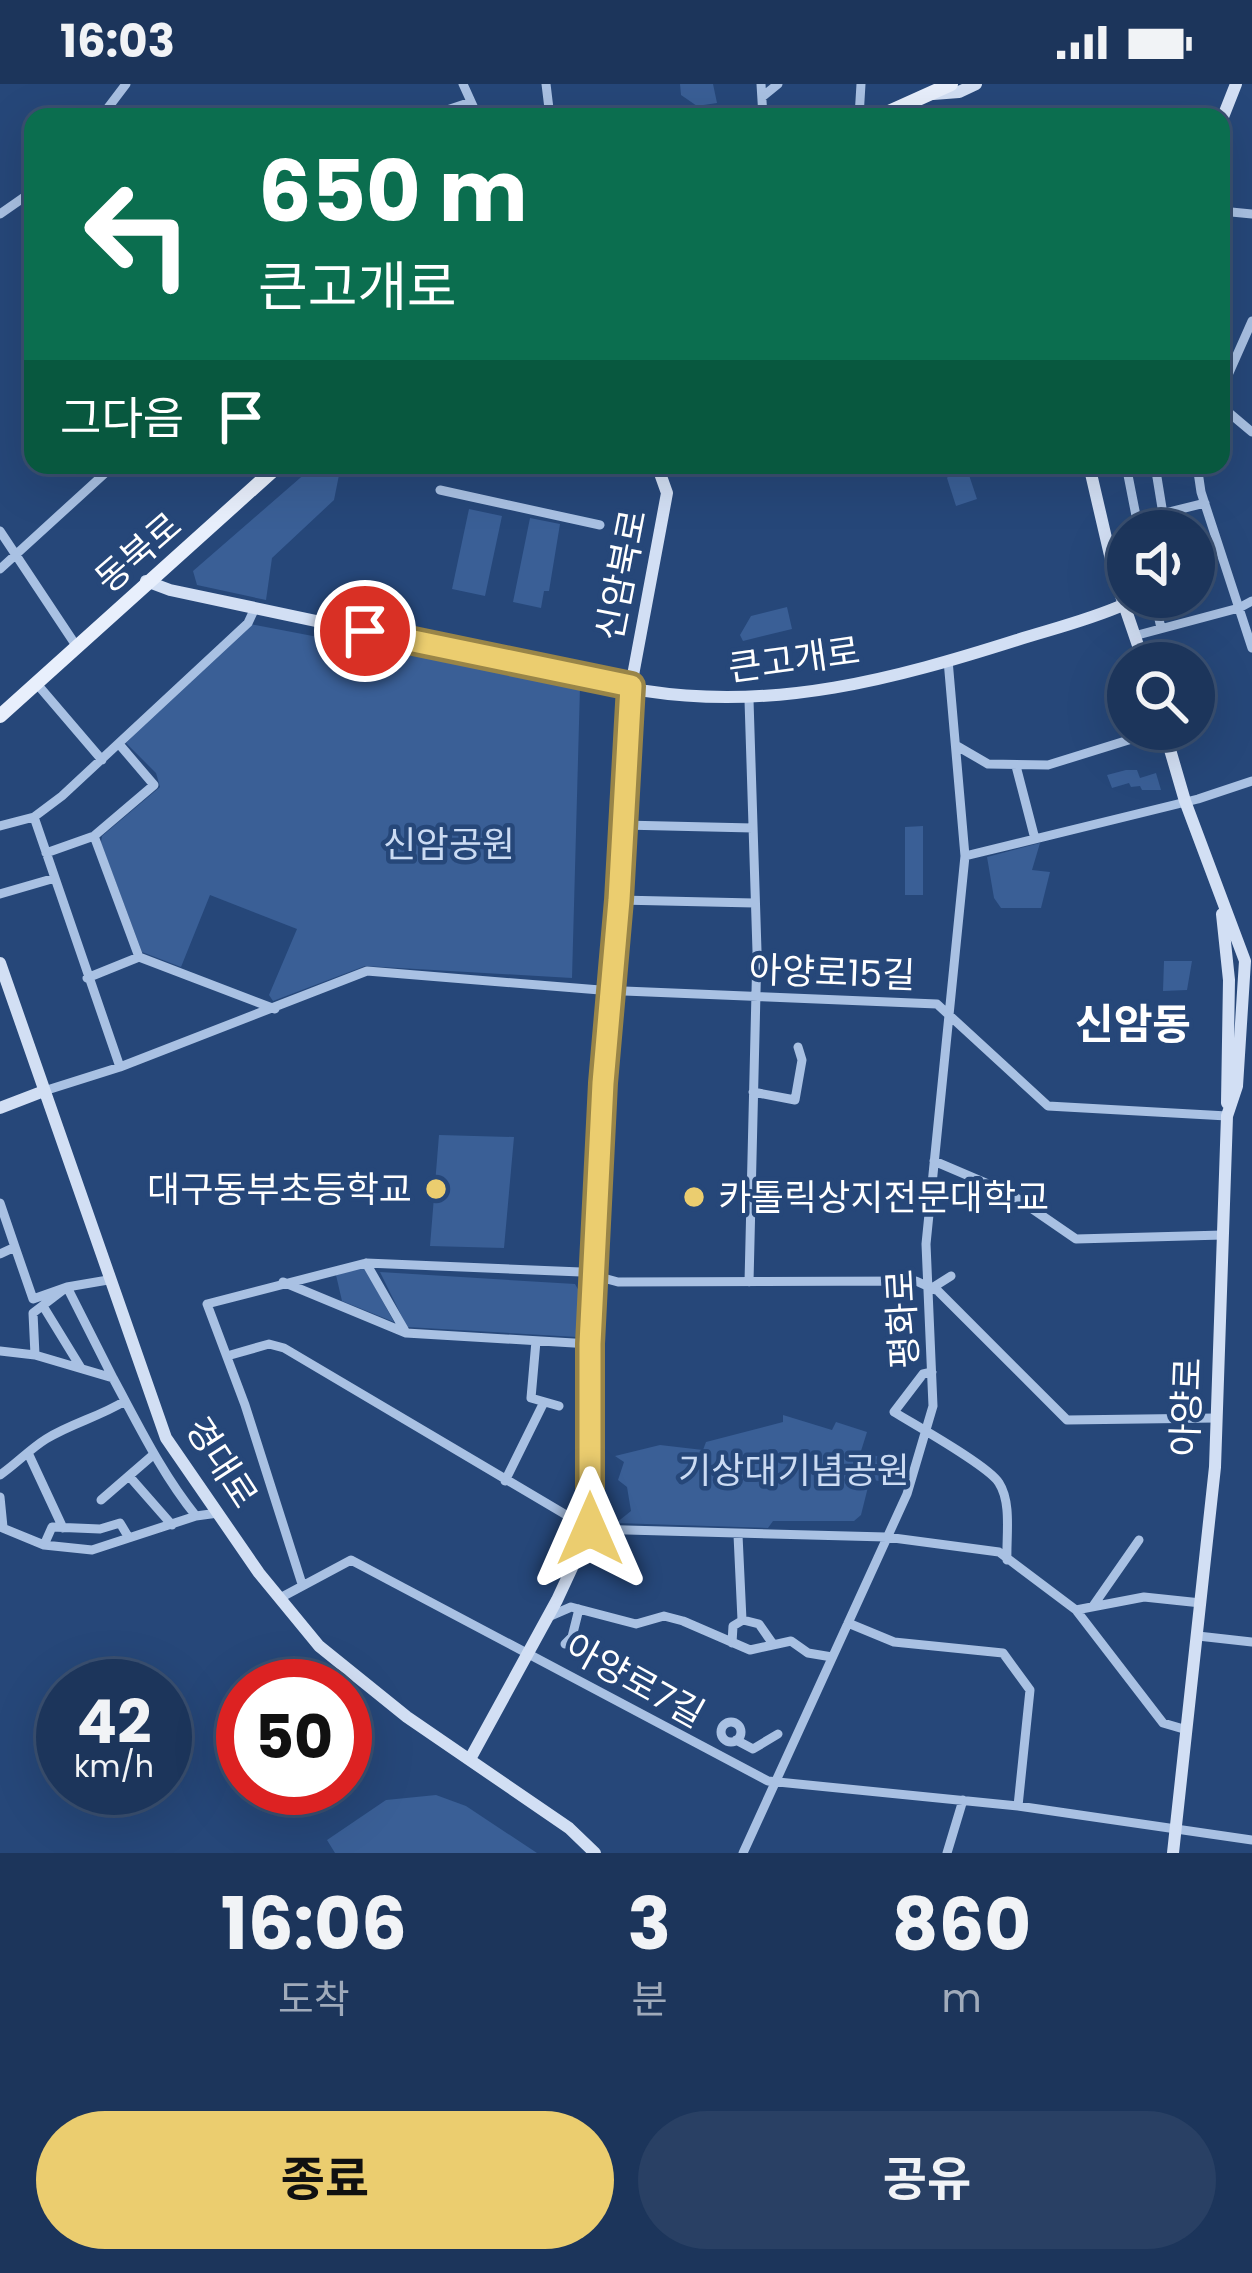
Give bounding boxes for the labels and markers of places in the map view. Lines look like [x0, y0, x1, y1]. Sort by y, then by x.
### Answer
pin [314, 580, 416, 682]
place label: 대구동부초등학교 [147, 1164, 412, 1215]
place label: 카톨릭상지전문대학교 [718, 1172, 1049, 1223]
marker: 대구동부초등학교 [423, 1176, 449, 1202]
marker: 카톨릭상지전문대학교 [681, 1184, 707, 1210]

